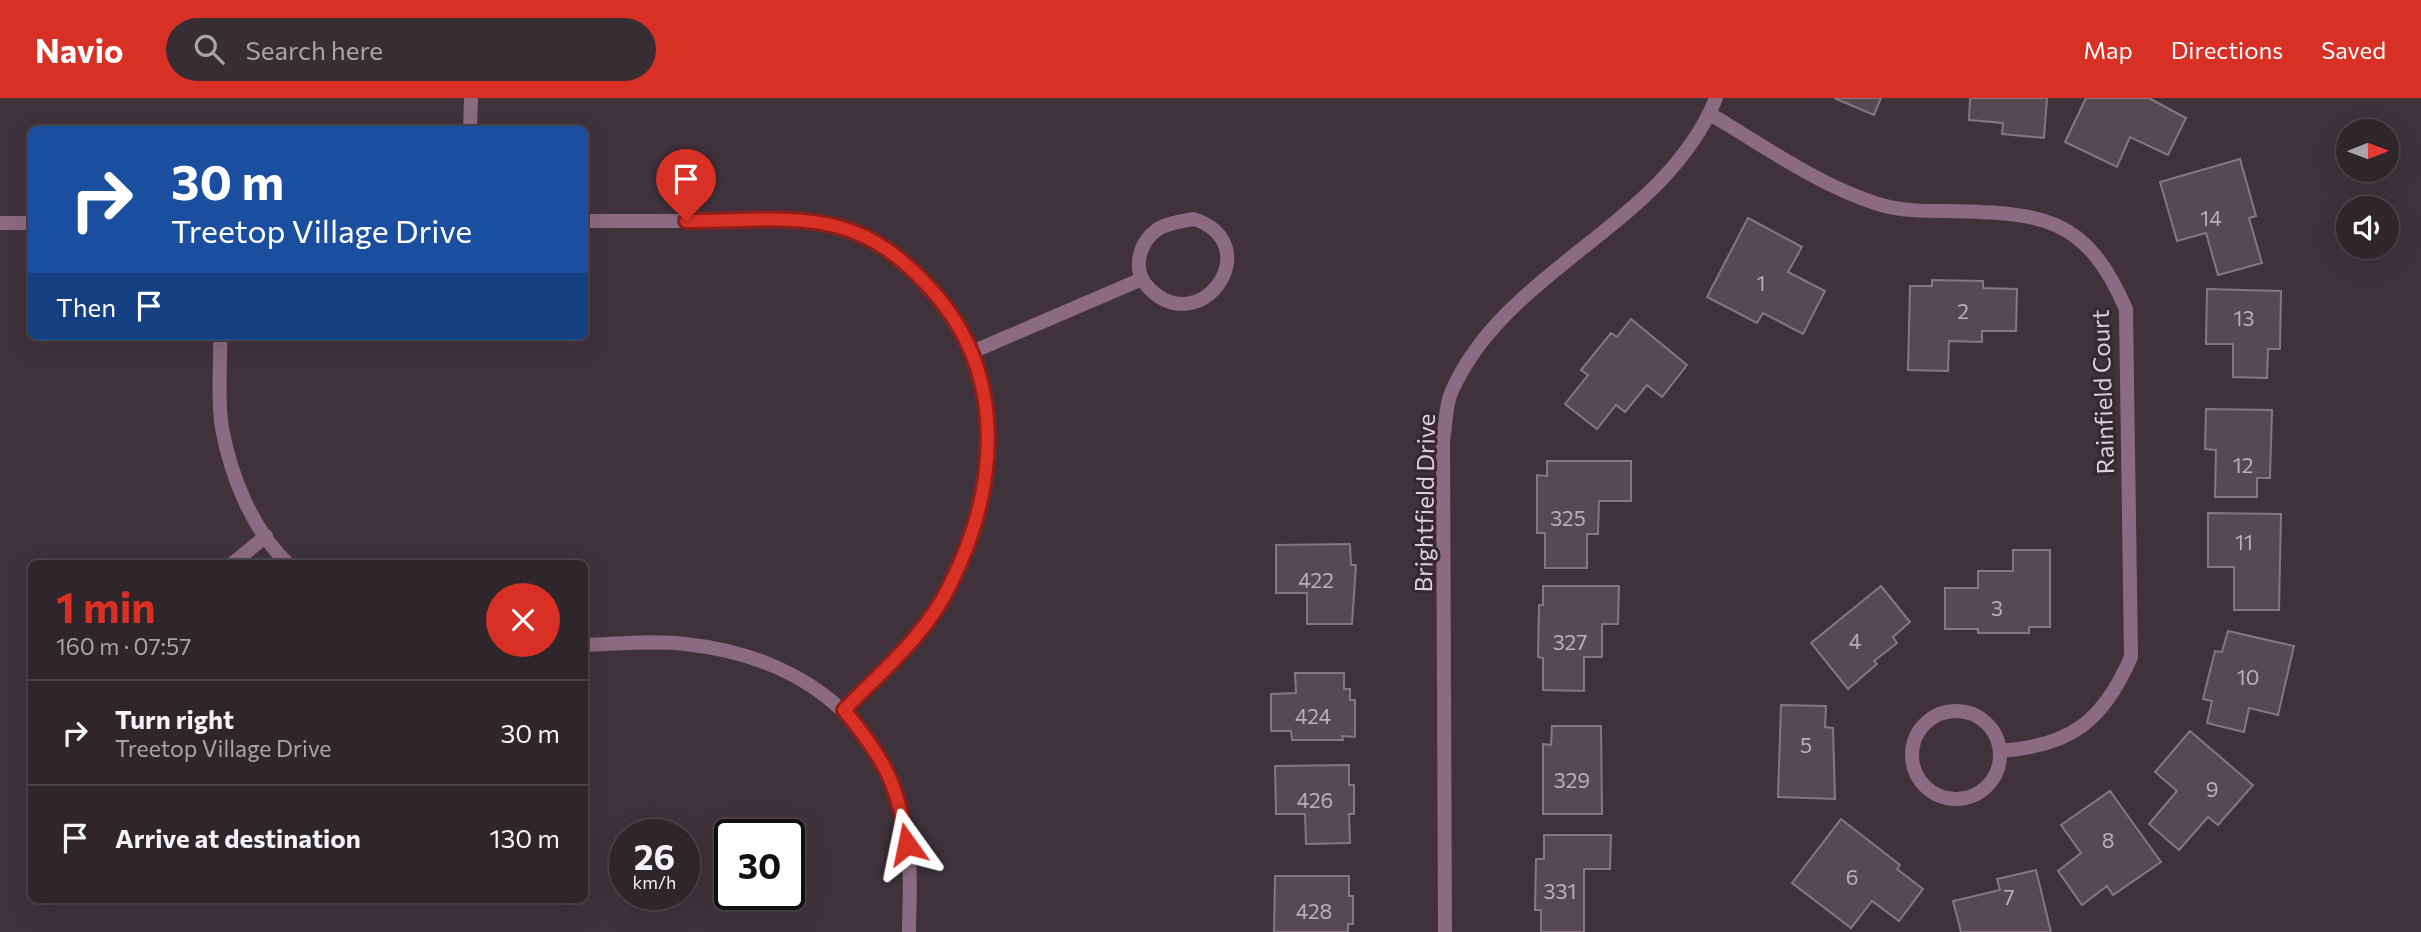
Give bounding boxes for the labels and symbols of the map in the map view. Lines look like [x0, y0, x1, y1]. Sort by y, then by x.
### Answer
north arrow [2336, 119, 2399, 182]
pin [656, 149, 716, 221]
house number: 14 [2200, 205, 2222, 230]
house number: 1 [1757, 270, 1765, 295]
house number: 2 [1957, 298, 1969, 323]
house number: 13 [2234, 305, 2254, 330]
street label: Rainfield Court [2085, 309, 2119, 475]
street label: Brightfield Drive [1408, 413, 1440, 593]
house number: 12 [2233, 452, 2253, 477]
house number: 325 [1550, 505, 1586, 530]
house number: 11 [2235, 529, 2253, 554]
house number: 422 [1298, 567, 1334, 592]
house number: 3 [1991, 595, 2003, 620]
house number: 4 [1849, 628, 1862, 653]
house number: 327 [1553, 629, 1587, 654]
house number: 10 [2237, 664, 2259, 689]
house number: 424 [1295, 703, 1331, 728]
house number: 5 [1800, 732, 1812, 757]
house number: 329 [1554, 767, 1590, 792]
house number: 9 [2206, 776, 2218, 801]
house number: 426 [1297, 787, 1333, 812]
position arrow [870, 807, 944, 881]
speed limit sign: 30 [714, 819, 805, 910]
house number: 8 [2102, 827, 2114, 852]
house number: 6 [1846, 864, 1858, 889]
house number: 331 [1544, 878, 1576, 903]
house number: 7 [2003, 884, 2015, 909]
house number: 428 [1296, 898, 1332, 923]

